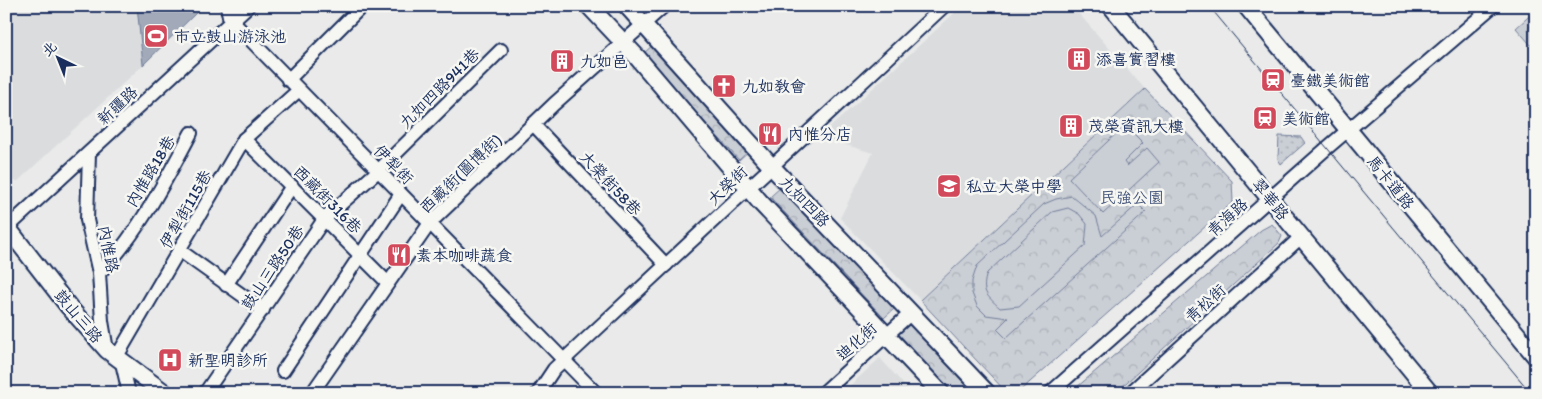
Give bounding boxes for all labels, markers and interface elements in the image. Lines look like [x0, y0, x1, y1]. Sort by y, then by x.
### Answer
sports icon: 市立鼓山游泳池 [143, 23, 169, 49]
place label: 市立鼓山游泳池 [174, 27, 286, 46]
north arrow [32, 32, 82, 82]
text: 北 [39, 38, 60, 60]
street label: 九如四路941巷 [395, 44, 483, 132]
building icon: 添喜實習樓 [1066, 46, 1092, 72]
building icon: 九如邑 [549, 48, 575, 74]
place label: 添喜實習樓 [1096, 50, 1176, 69]
place label: 九如邑 [580, 52, 628, 71]
station icon: 臺鐵美術館 [1260, 67, 1286, 93]
place label: 臺鐵美術館 [1290, 71, 1370, 90]
church icon: 九如教會 [711, 73, 737, 99]
place label: 九如教會 [742, 77, 806, 96]
street label: 新疆路 [93, 82, 141, 129]
station icon: 美術館 [1252, 105, 1278, 131]
place label: 美術館 [1282, 109, 1330, 128]
building icon: 茂榮資訊大樓 [1058, 113, 1084, 139]
place label: 茂榮資訊大樓 [1088, 117, 1184, 136]
restaurant icon: 內惟分店 [757, 121, 783, 147]
place label: 內惟分店 [788, 125, 852, 144]
street label: 西藏街(圖博街) [415, 130, 505, 217]
street label: 內惟路18巷 [122, 132, 179, 211]
street label: 伊犁街 [370, 141, 417, 188]
street label: 大榮街58巷 [576, 147, 645, 220]
street label: 馬卡道路 [1363, 151, 1418, 213]
street label: 西藏街316巷 [290, 161, 366, 237]
street label: 大榮街 [703, 162, 751, 209]
street label: 伊犁街115巷 [155, 167, 215, 252]
street label: 九如四路 [776, 172, 834, 231]
school or university icon: 私立大榮中學 [936, 173, 962, 199]
street label: 翠華路 [1248, 175, 1293, 224]
place label: 私立大榮中學 [966, 177, 1062, 196]
park label: 民強公園 [1100, 188, 1164, 207]
street label: 青海路 [1203, 194, 1252, 240]
street label: 鼓山三路50巷 [237, 221, 308, 313]
street label: 內惟路 [95, 224, 122, 274]
restaurant icon: 素本咖啡蔬食 [386, 242, 412, 268]
place label: 素本咖啡蔬食 [416, 246, 512, 265]
street label: 青松街 [1181, 280, 1230, 326]
street label: 鼓山三路 [51, 286, 106, 347]
street label: 迪化街 [832, 318, 881, 364]
hospital icon: 新聖明診所 [157, 347, 183, 373]
place label: 新聖明診所 [188, 351, 268, 370]

